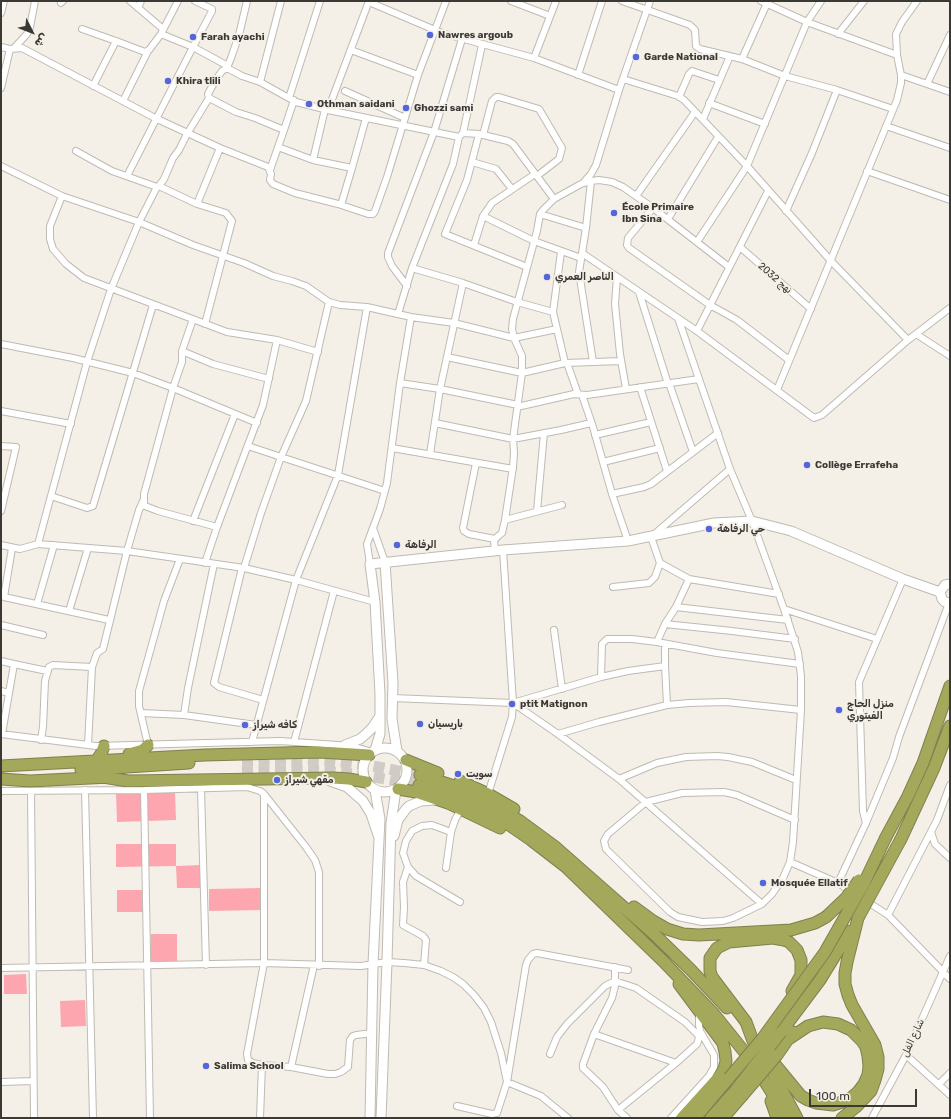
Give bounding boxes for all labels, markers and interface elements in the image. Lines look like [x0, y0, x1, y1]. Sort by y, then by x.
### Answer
north arrow [12, 12, 52, 52]
place label: Nawres argoub [438, 29, 513, 41]
marker: Nawres argoub [425, 30, 435, 40]
text: ش [32, 31, 51, 50]
place label: Farah ayachi [201, 31, 264, 43]
marker: Farah ayachi [188, 32, 198, 42]
place label: Garde National [644, 51, 718, 63]
marker: Garde National [631, 52, 641, 62]
place label: Khira tlili [176, 75, 221, 87]
marker: Khira tlili [163, 76, 173, 86]
place label: Othman saidani [317, 98, 395, 110]
marker: Othman saidani [304, 99, 314, 109]
place label: Ghozzi sami [414, 102, 473, 114]
marker: Ghozzi sami [401, 103, 411, 113]
place label: École Primaire Ibn Sina [622, 201, 694, 224]
marker: École Primaire Ibn Sina [609, 208, 619, 218]
street label: نهج 2032 [756, 260, 794, 296]
place label: الناصر العمري [555, 271, 614, 283]
marker: الناصر العمري [542, 272, 552, 282]
place label: Collège Errafeha [815, 459, 898, 471]
marker: Collège Errafeha [802, 460, 812, 470]
place label: حي الرفاهة [717, 523, 765, 535]
marker: حي الرفاهة [704, 524, 714, 534]
place label: الرفاهة [405, 539, 437, 551]
marker: الرفاهة [392, 540, 402, 550]
place label: ptit Matignon [520, 698, 588, 710]
place label: منزل الحاج الفيتوري [847, 698, 894, 722]
marker: ptit Matignon [507, 699, 517, 709]
marker: منزل الحاج الفيتوري [834, 705, 844, 715]
place label: باريسيان [428, 718, 463, 730]
place label: کافه شيراز [253, 719, 297, 731]
marker: باريسيان [415, 719, 425, 729]
marker: کافه شيراز [240, 720, 250, 730]
place label: سويت [466, 768, 492, 780]
marker: سويت [453, 769, 463, 779]
place label: مقهي شيراز [285, 774, 334, 786]
marker: مقهي شيراز [272, 775, 282, 785]
place label: Mosquée Ellatif [771, 877, 848, 889]
marker: Mosquée Ellatif [758, 878, 768, 888]
street label: شارع الفل [899, 1017, 927, 1059]
place label: Salima School [214, 1060, 284, 1072]
marker: Salima School [201, 1061, 211, 1071]
scale bar [811, 1081, 919, 1107]
text: 100 m [816, 1089, 850, 1103]

